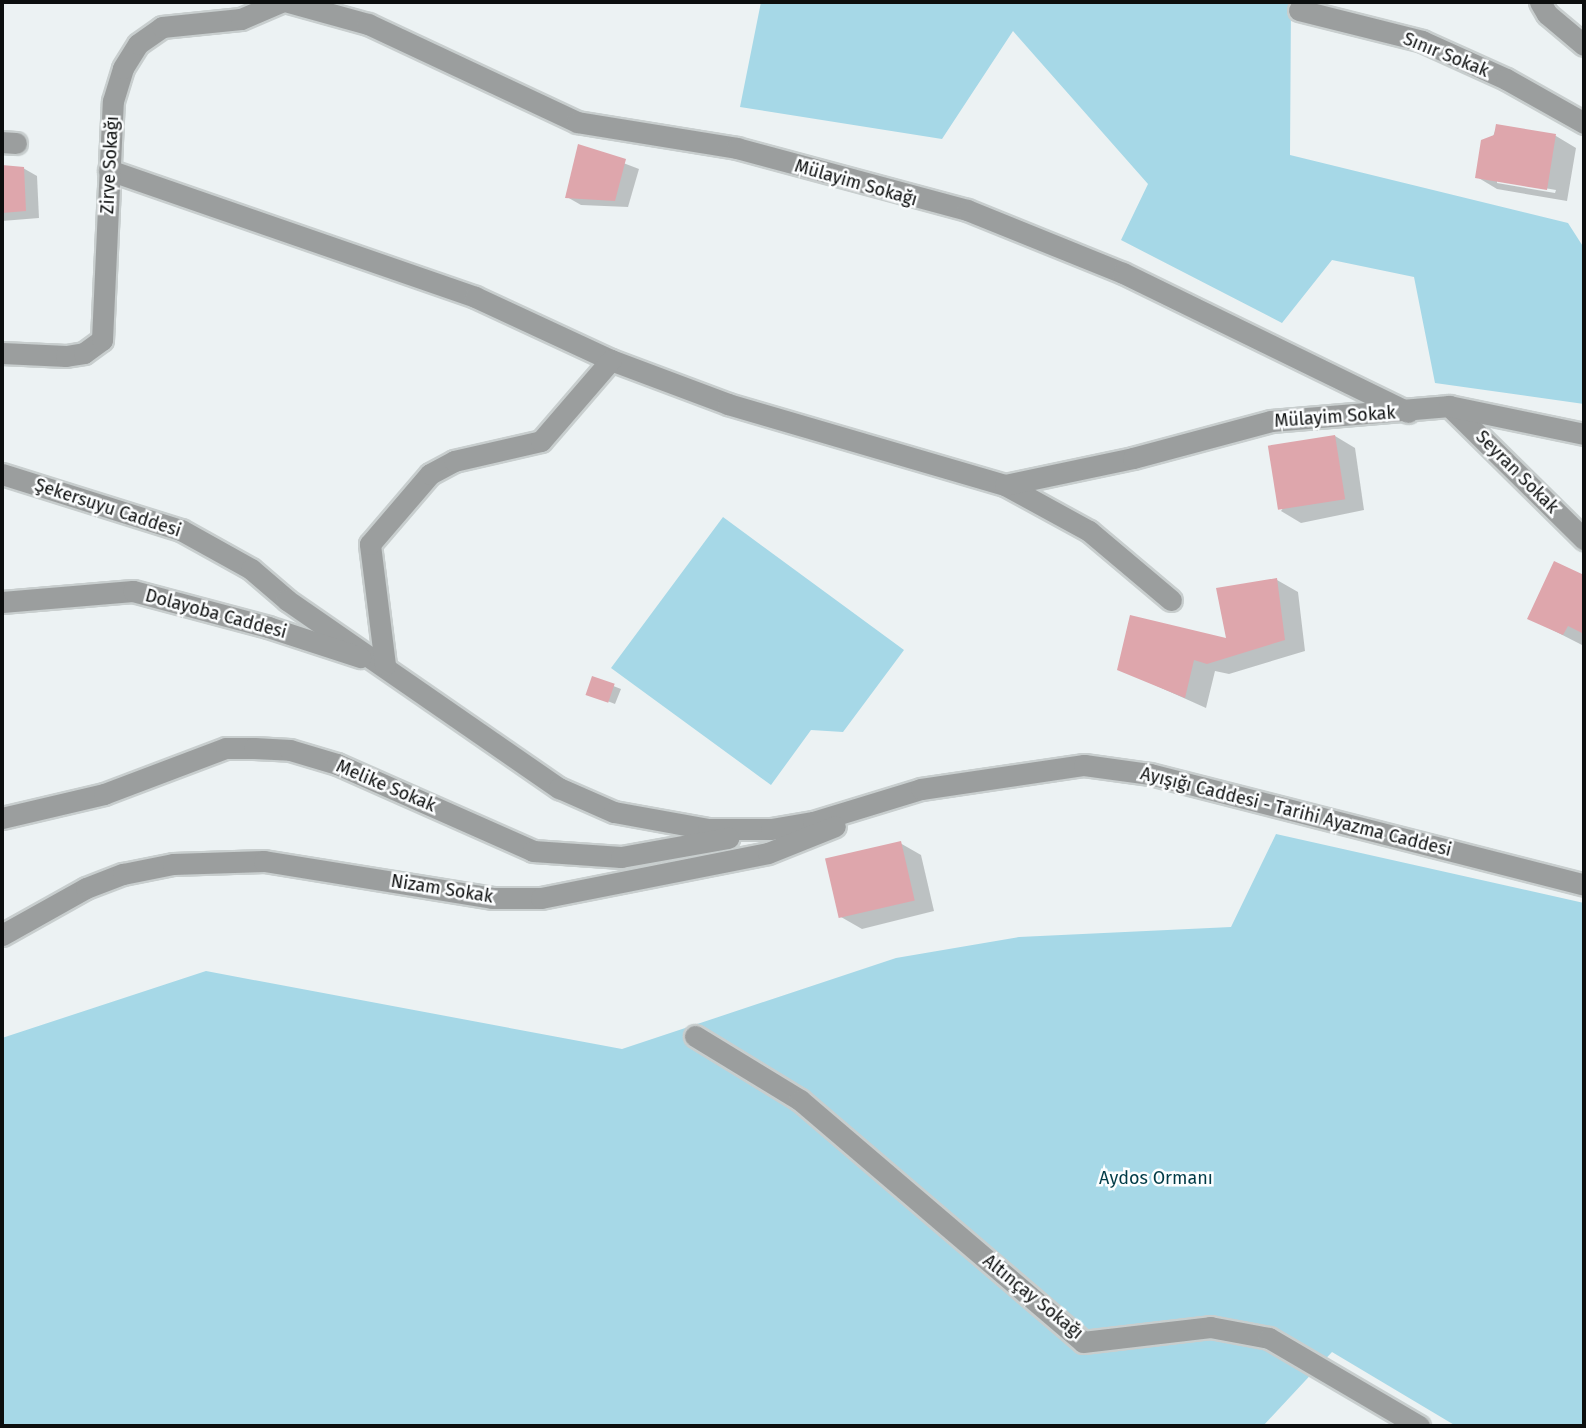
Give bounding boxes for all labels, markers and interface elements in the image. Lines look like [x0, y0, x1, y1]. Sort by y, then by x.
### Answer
street label: Sınır Sokak [1400, 28, 1492, 82]
street label: Zirve Sokağı [97, 115, 123, 215]
street label: Mülayim Sokağı [792, 155, 920, 211]
street label: Mülayim Sokak [1274, 402, 1396, 432]
street label: Seyran Sokak [1471, 426, 1563, 518]
street label: Şekersuyu Caddesi [32, 474, 184, 542]
street label: Dolayoba Caddesi [143, 585, 289, 643]
street label: Melike Sokak [333, 755, 439, 817]
street label: Ayışığı Caddesi - Tarihi Ayazma Caddesi [1138, 763, 1454, 861]
street label: Nizam Sokak [389, 870, 495, 908]
park label: Aydos Ormanı [1099, 1167, 1213, 1189]
street label: Altınçay Sokağı [979, 1250, 1087, 1344]

